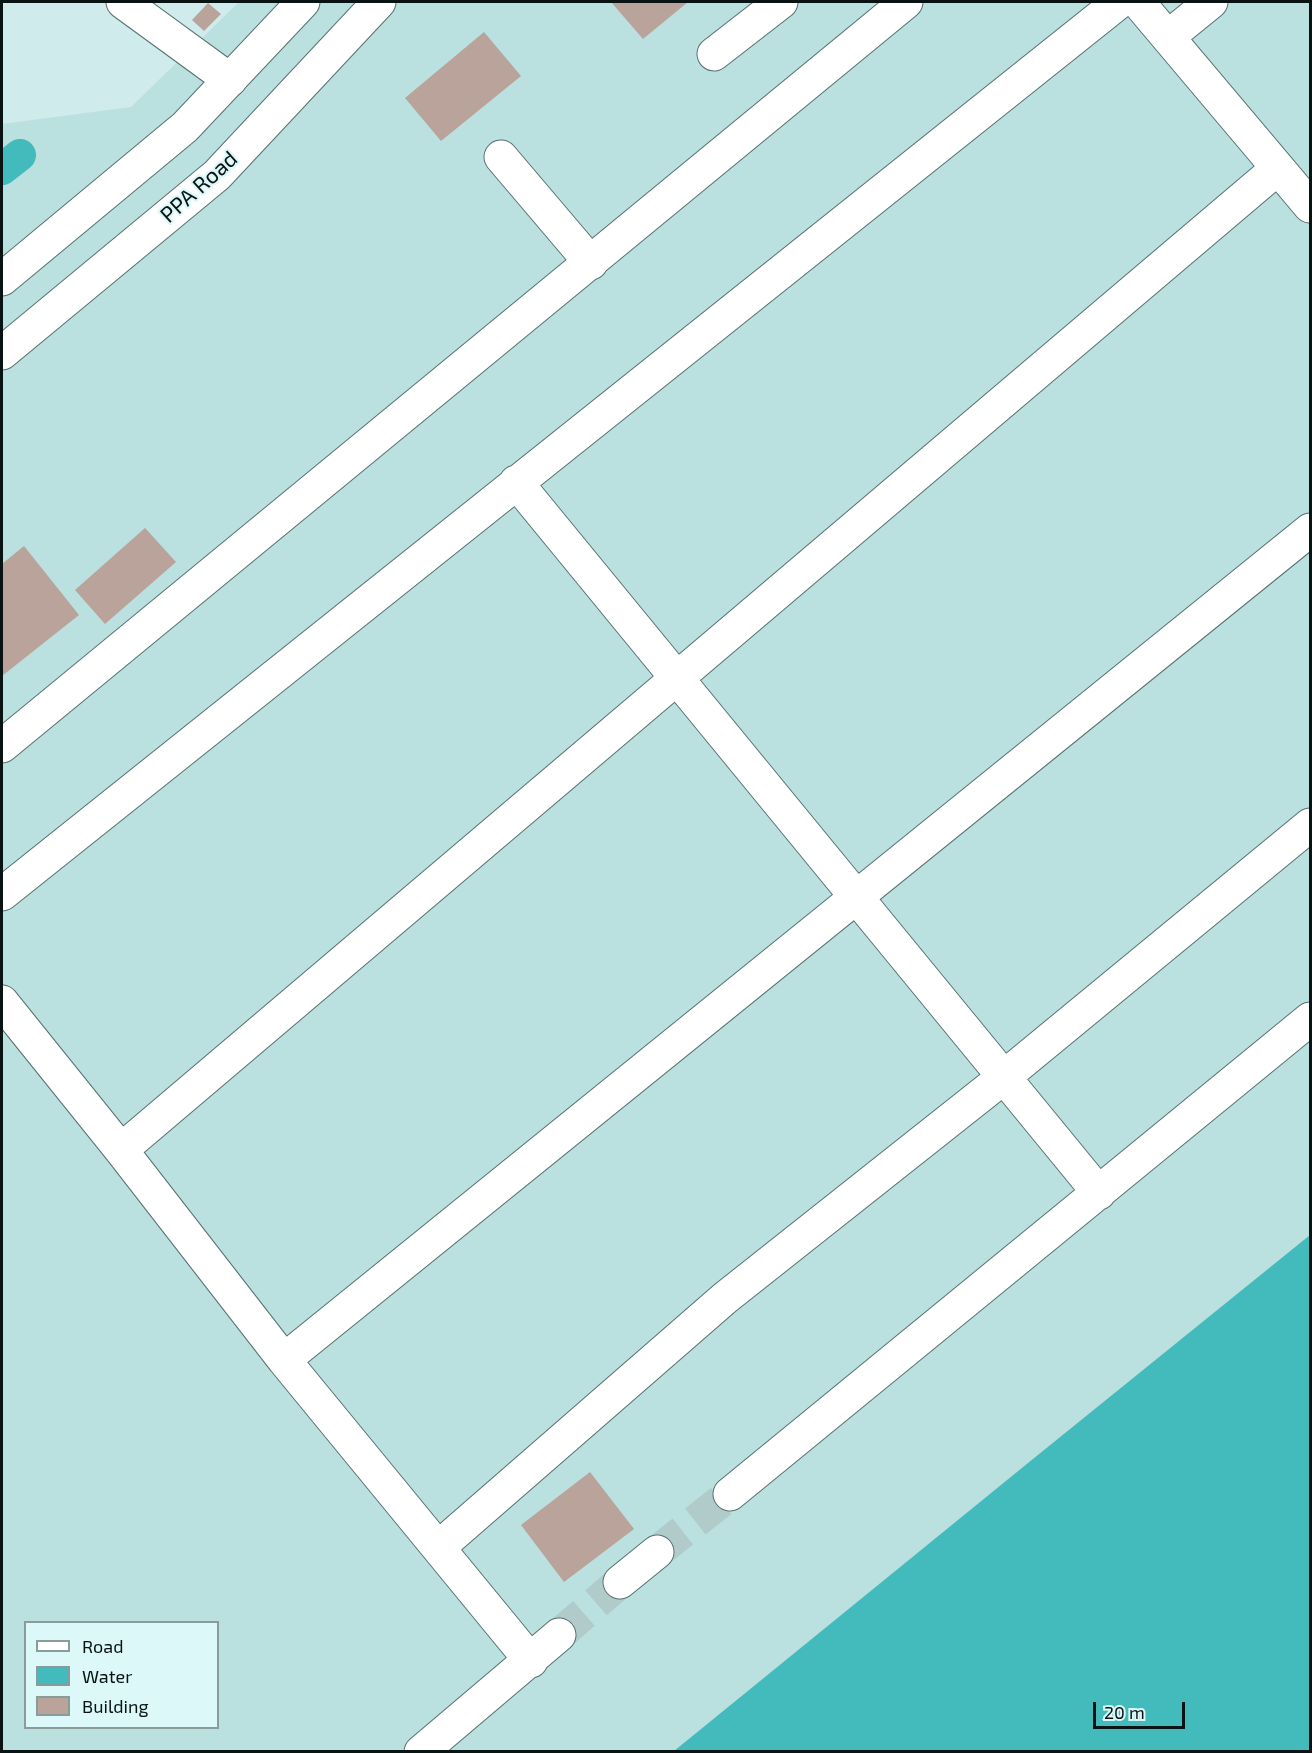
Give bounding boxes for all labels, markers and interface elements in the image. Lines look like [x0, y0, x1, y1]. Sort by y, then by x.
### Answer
street label: PPA Road [155, 146, 243, 228]
legend [24, 1621, 219, 1729]
text: Road [82, 1635, 123, 1657]
text: Water [82, 1665, 132, 1687]
scale bar [1096, 1690, 1188, 1728]
text: Building [82, 1695, 149, 1717]
text: 20 m [1104, 1701, 1145, 1723]

